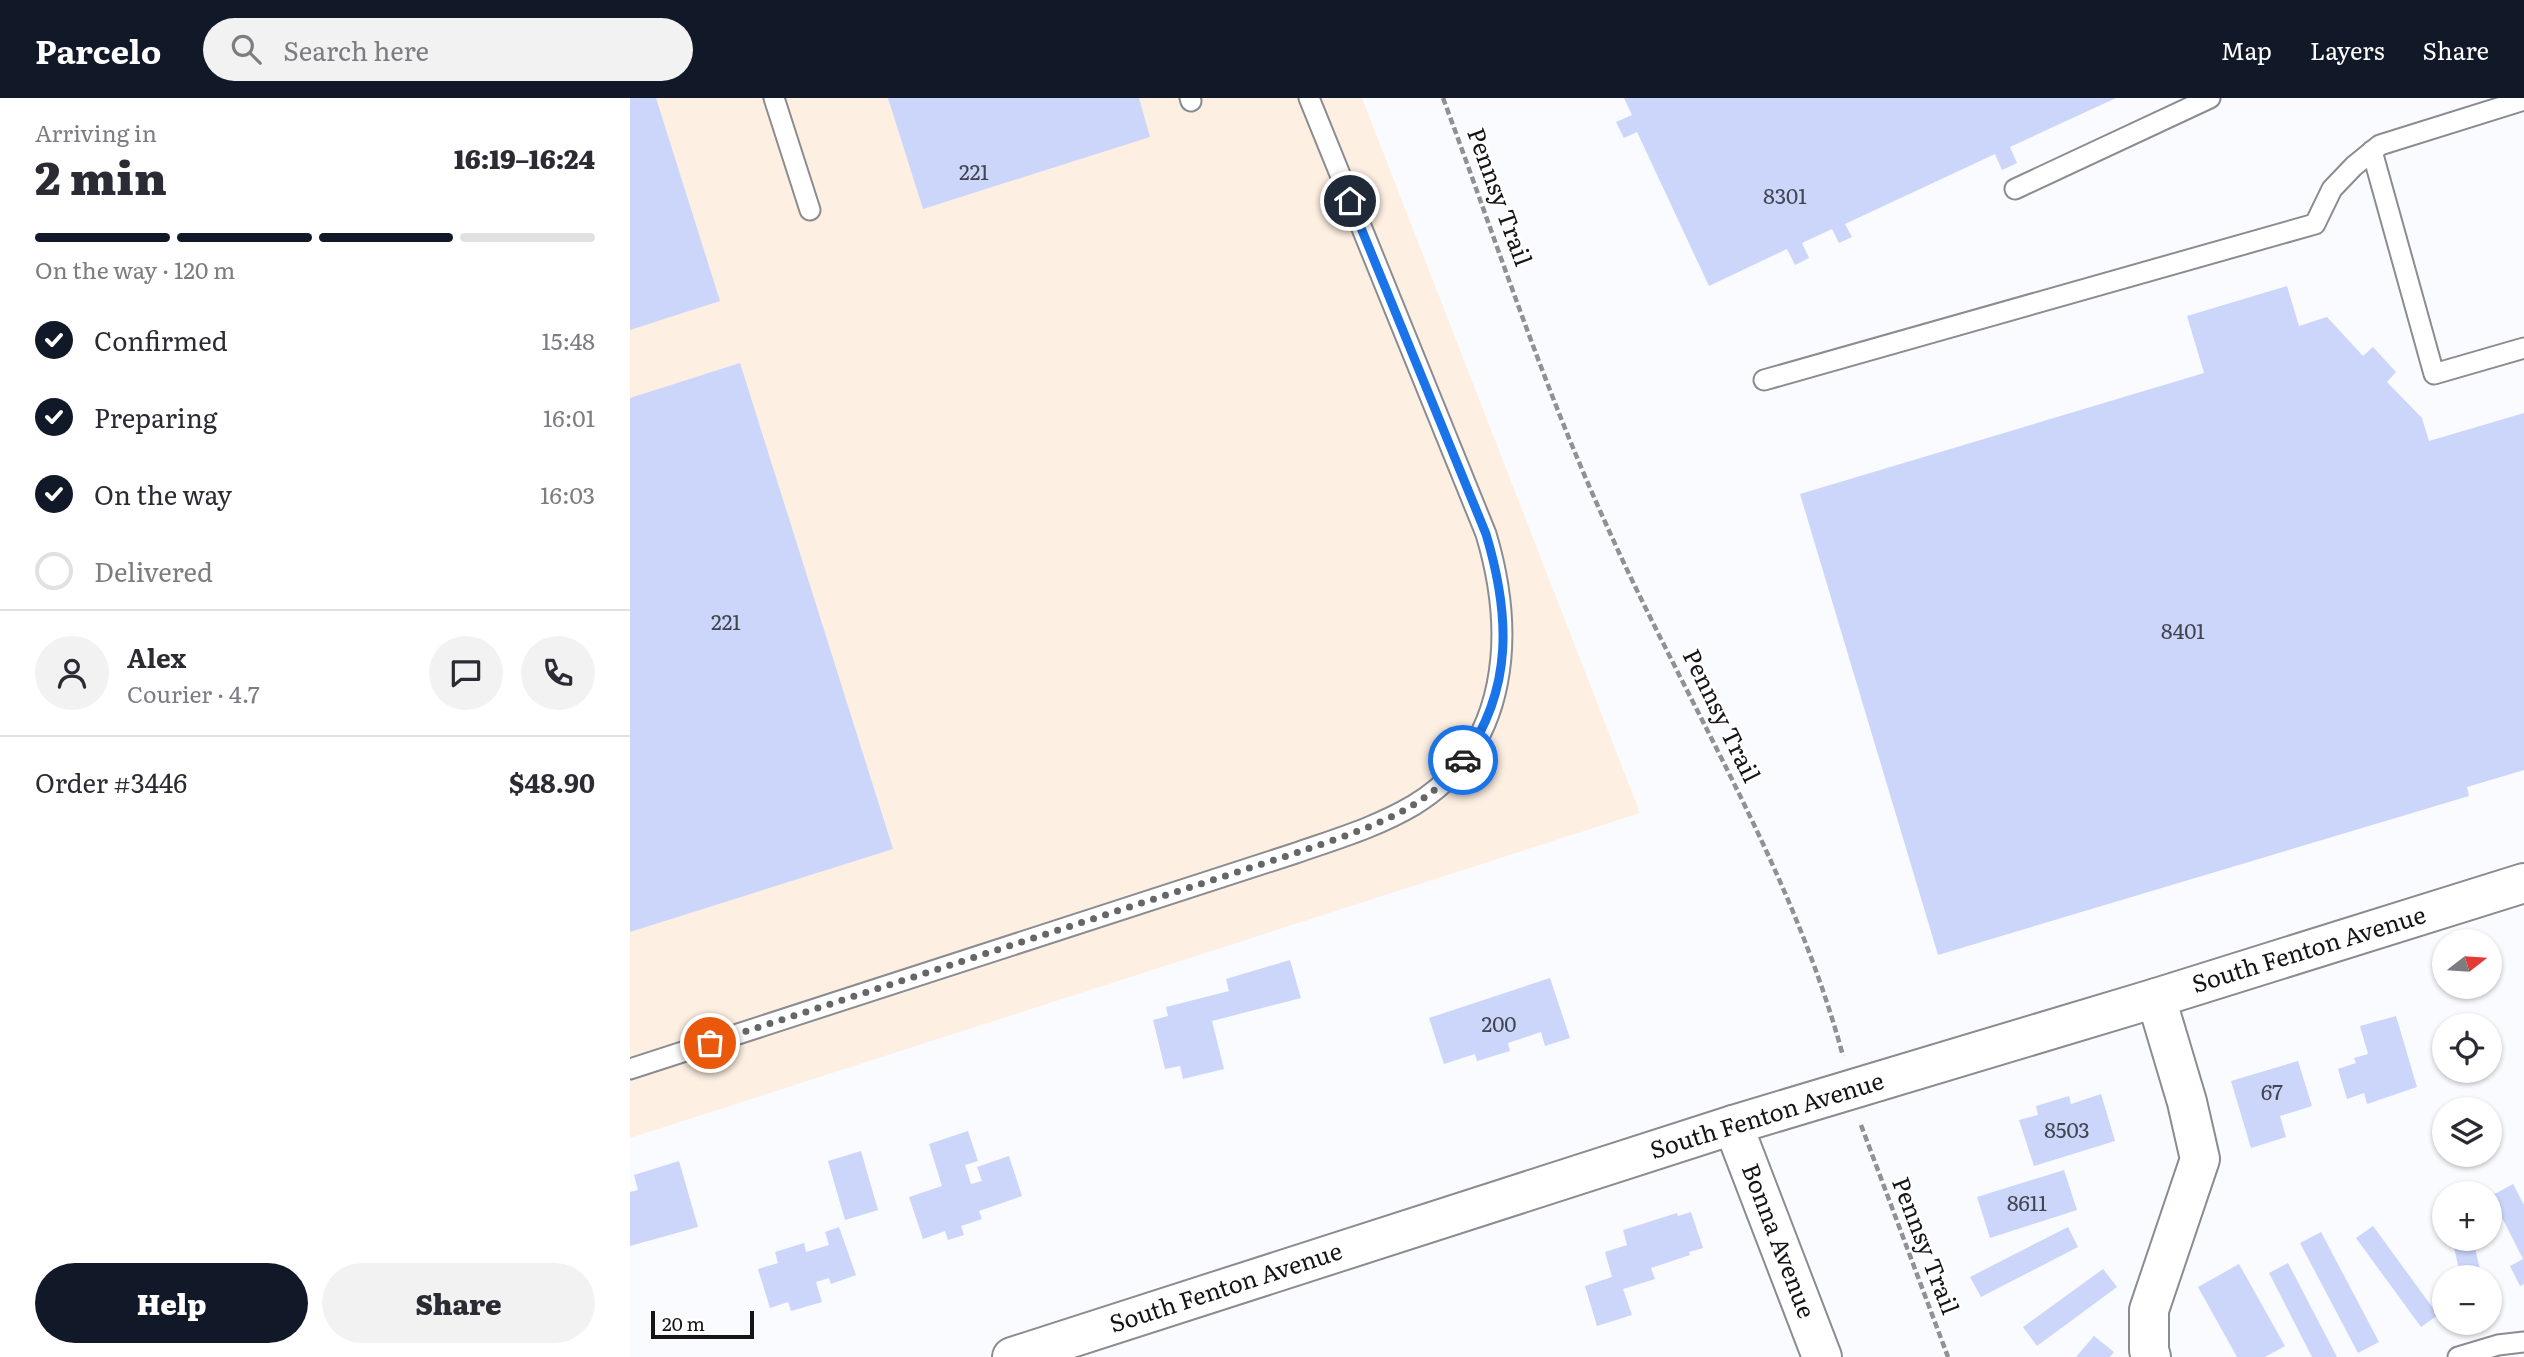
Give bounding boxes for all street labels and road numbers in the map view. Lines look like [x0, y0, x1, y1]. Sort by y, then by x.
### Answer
street label: Pennsy Trail [1460, 122, 1543, 270]
street label: Pennsy Trail [1676, 642, 1771, 788]
street label: South Fenton Avenue [2187, 895, 2429, 1000]
street label: South Fenton Avenue [1645, 1061, 1887, 1166]
street label: Bonna Avenue [1735, 1158, 1826, 1323]
street label: Pennsy Trail [1885, 1171, 1970, 1319]
street label: South Fenton Avenue [1104, 1231, 1346, 1340]

